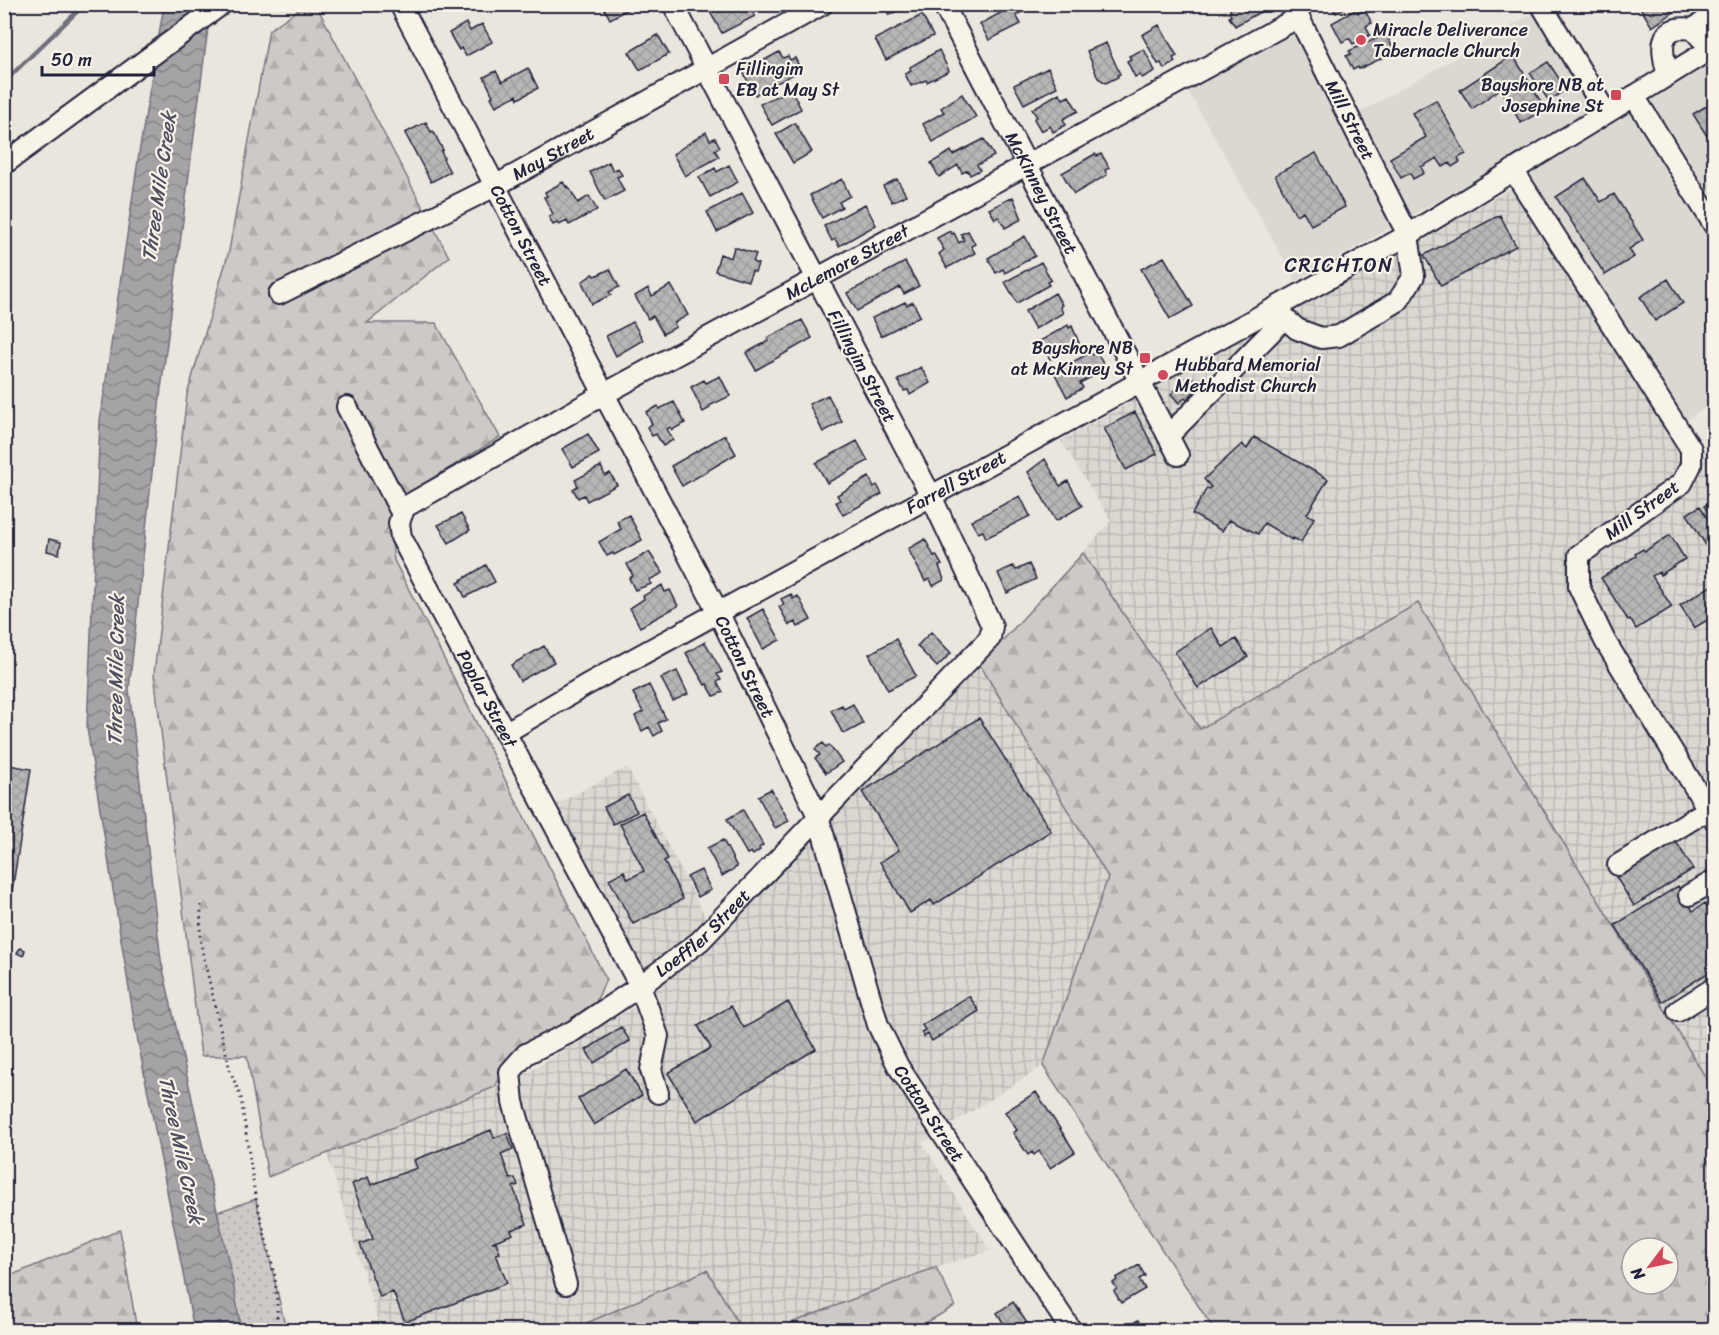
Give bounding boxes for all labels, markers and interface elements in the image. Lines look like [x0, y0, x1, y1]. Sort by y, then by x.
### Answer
place label: Miracle Deliverance Tabernacle Church [1373, 14, 1528, 67]
marker: Miracle Deliverance Tabernacle Church [1354, 33, 1368, 47]
scale bar [42, 39, 154, 77]
text: 50 m [51, 44, 92, 76]
place label: Fillingim EB at May St [736, 53, 840, 106]
place label: Bayshore NB at Josephine St [1481, 69, 1604, 122]
marker: Fillingim EB at May St [717, 72, 731, 86]
street label: Mill Street [1316, 74, 1384, 166]
marker: Bayshore NB at Josephine St [1609, 88, 1623, 102]
water label: Three Mile Creek [131, 108, 187, 264]
street label: May Street [506, 118, 600, 190]
street label: McKinney Street [996, 126, 1087, 260]
street label: Cotton Street [481, 179, 561, 292]
street label: McLemore Street [779, 215, 916, 309]
district label: CRICHTON [1284, 248, 1394, 283]
street label: Fillingim Street [819, 303, 905, 429]
place label: Bayshore NB at McKinney St [1011, 332, 1134, 385]
place label: Hubbard Memorial Methodist Church [1175, 349, 1321, 402]
marker: Bayshore NB at McKinney St [1138, 351, 1152, 365]
marker: Hubbard Memorial Methodist Church [1156, 368, 1170, 382]
street label: Farrell Street [900, 442, 1012, 523]
street label: Mill Street [1597, 471, 1687, 548]
water label: Three Mile Creek [97, 592, 135, 745]
street label: Cotton Street [706, 610, 784, 724]
street label: Poplar Street [448, 644, 527, 754]
street label: Loeffler Street [648, 881, 758, 986]
street label: Cotton Street [885, 1058, 973, 1169]
water label: Three Mile Creek [148, 1073, 214, 1229]
north arrow [1620, 1236, 1680, 1296]
text: N [1622, 1261, 1653, 1287]

